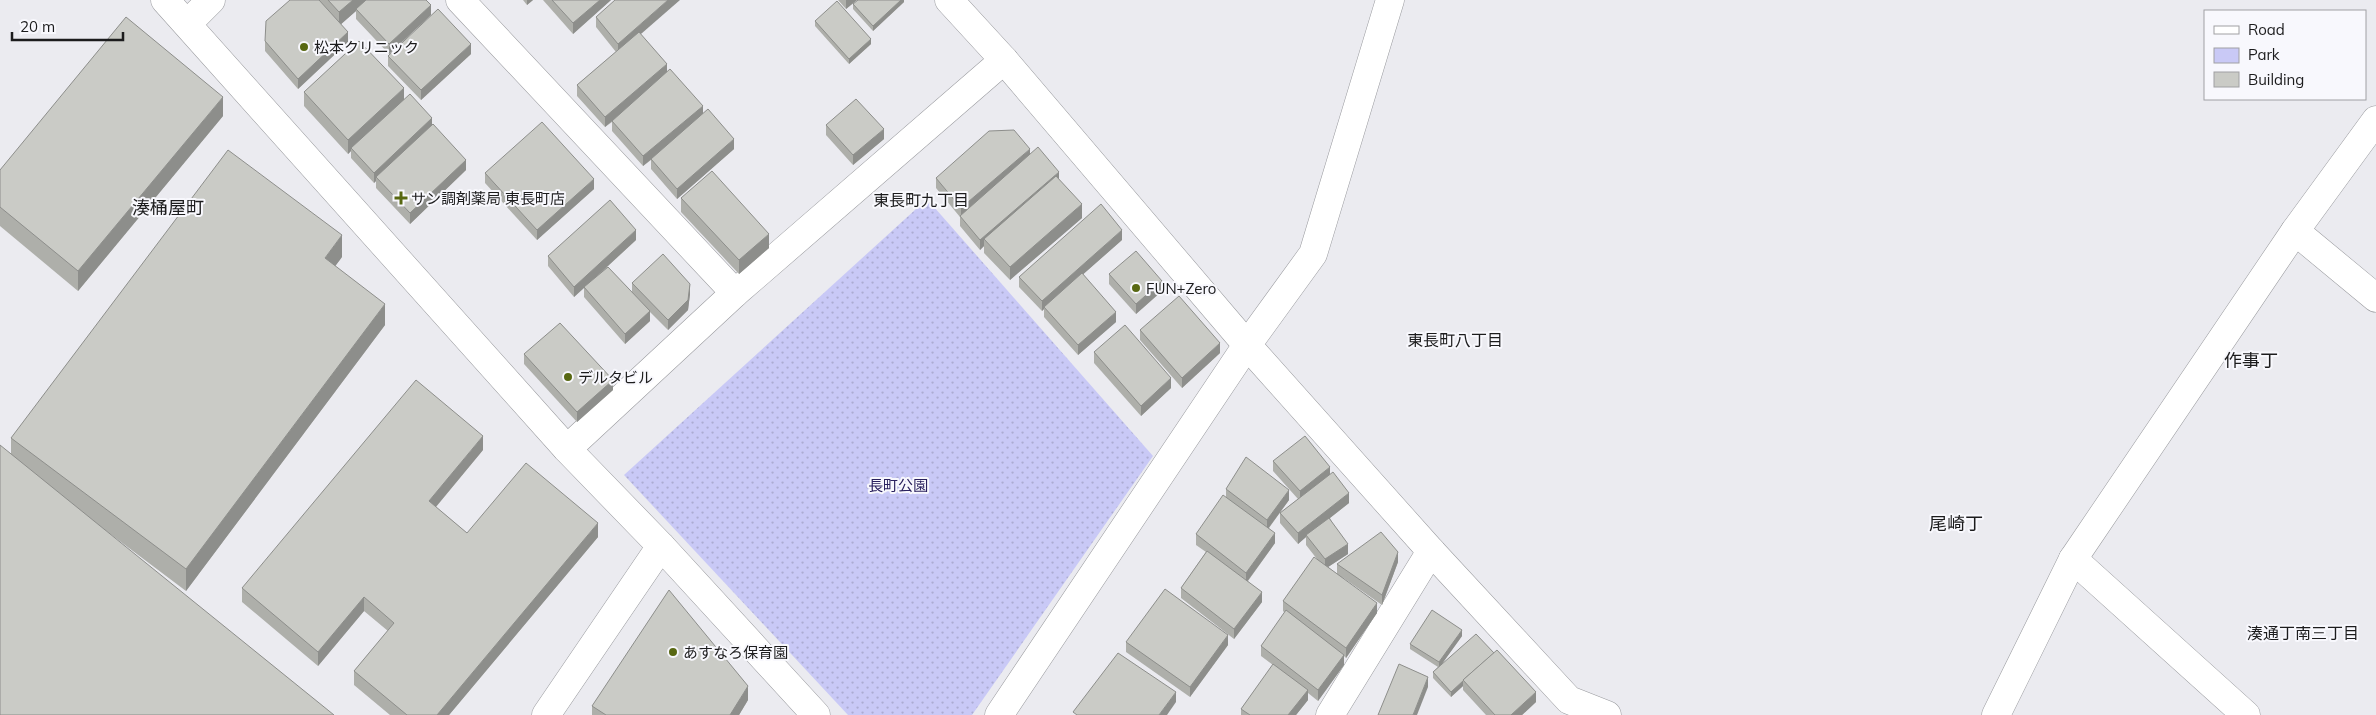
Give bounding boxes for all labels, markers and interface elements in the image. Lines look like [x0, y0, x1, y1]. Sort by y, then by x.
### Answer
scale bar [12, 10, 124, 42]
legend [2204, 10, 2366, 100]
text: 20 m [20, 17, 55, 36]
text: Road [2248, 20, 2285, 39]
place label: 松本クリニック [314, 38, 419, 57]
marker: 松本クリニック [298, 41, 310, 53]
text: Park [2248, 45, 2280, 64]
text: Building [2248, 70, 2304, 89]
place label: サン調剤薬局 東長町店 [411, 189, 565, 208]
district label: 東長町九丁目 [873, 190, 969, 210]
marker: サン調剤薬局 東長町店 [395, 192, 407, 204]
district label: 湊桶屋町 [132, 196, 204, 219]
place label: FUN+Zero [1146, 279, 1216, 298]
marker: FUN+Zero [1130, 282, 1142, 294]
district label: 東長町八丁目 [1407, 330, 1503, 350]
district label: 作事丁 [2224, 349, 2278, 372]
place label: デルタビル [578, 368, 653, 387]
marker: デルタビル [562, 371, 574, 383]
park label: 長町公園 [868, 476, 928, 495]
district label: 尾崎丁 [1929, 512, 1983, 535]
district label: 湊通丁南三丁目 [2247, 623, 2359, 643]
place label: あすなろ保育園 [683, 643, 788, 662]
marker: あすなろ保育園 [667, 646, 679, 658]

